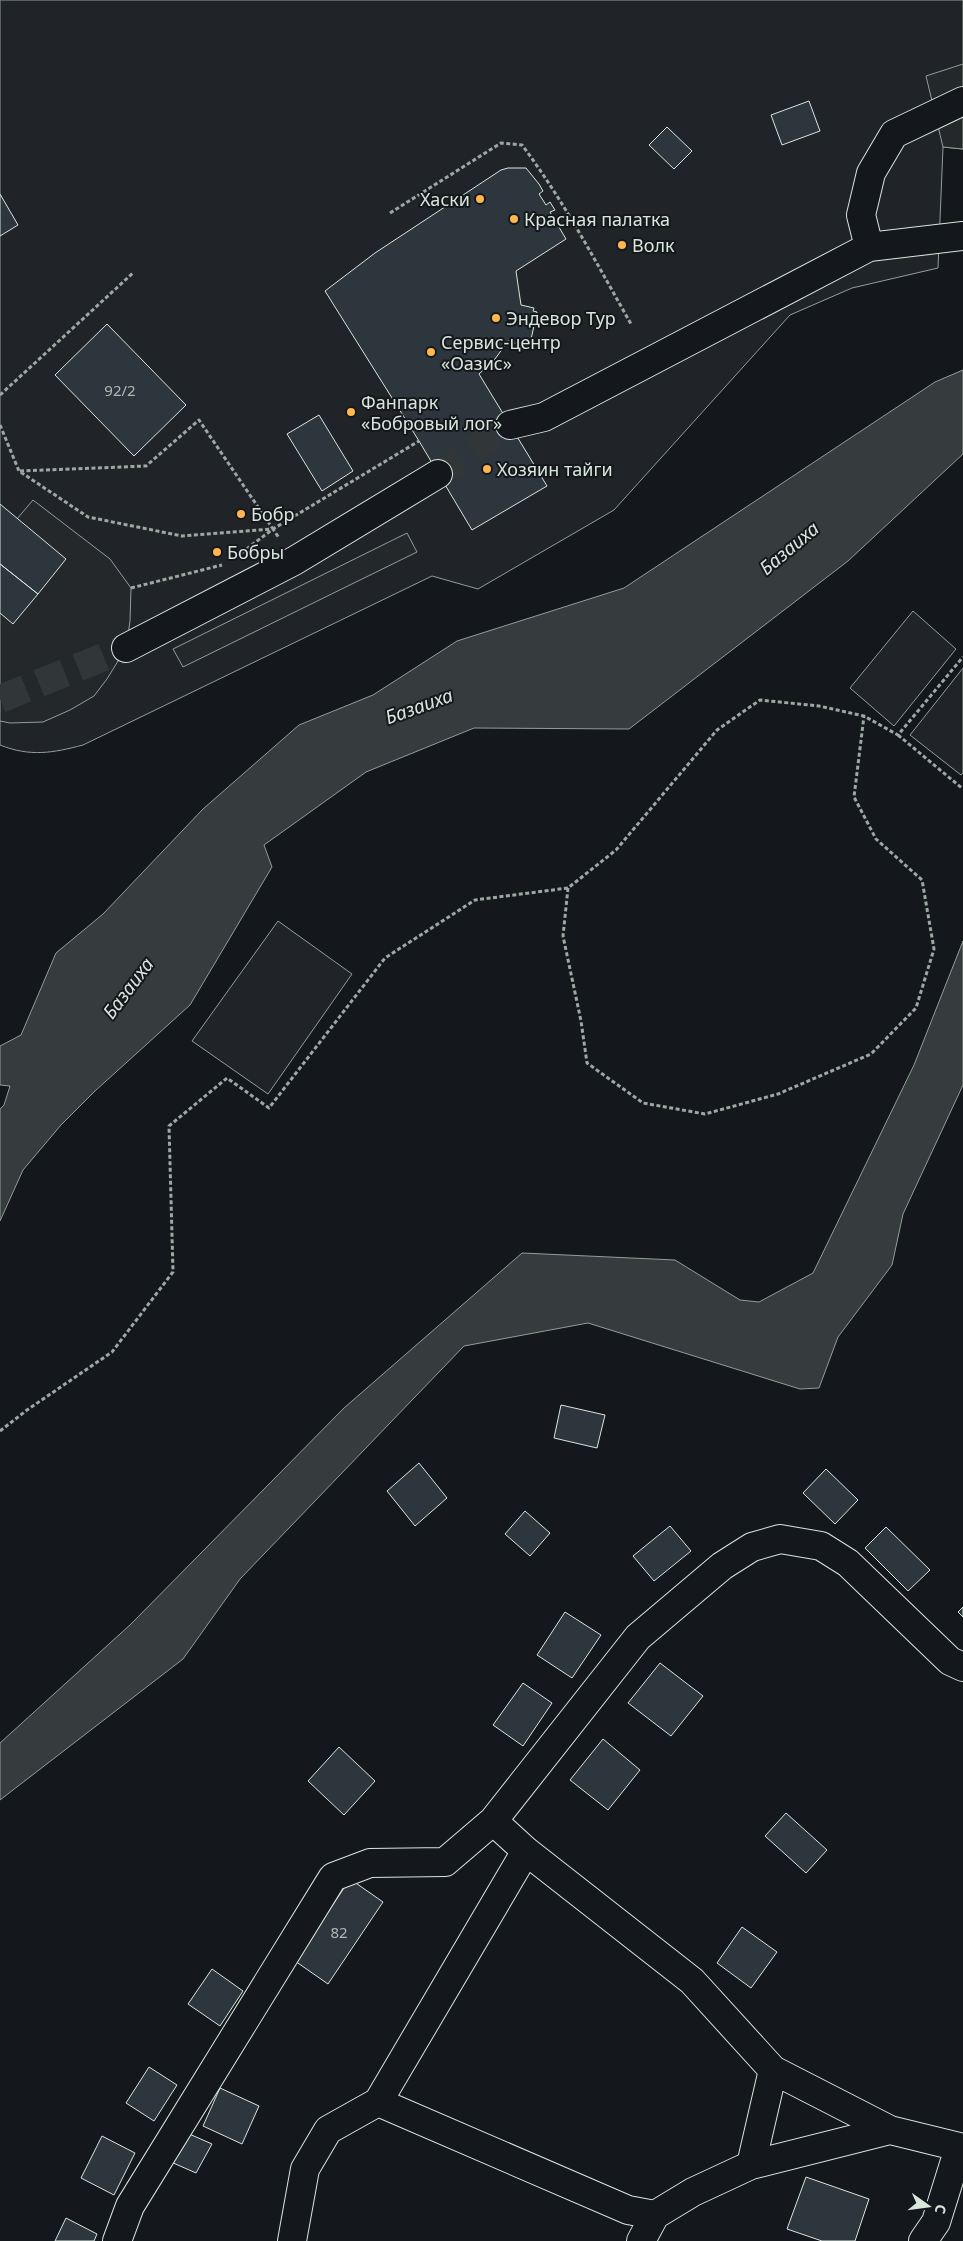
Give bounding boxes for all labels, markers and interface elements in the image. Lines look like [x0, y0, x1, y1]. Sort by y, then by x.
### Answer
place label: Хаски [420, 187, 470, 211]
marker: Хаски [474, 193, 486, 205]
place label: Красная палатка [524, 207, 670, 231]
marker: Красная палатка [508, 213, 520, 225]
place label: Волк [632, 233, 675, 257]
marker: Волк [616, 239, 628, 251]
place label: Эндевор Тур [506, 306, 616, 330]
marker: Эндевор Тур [490, 312, 502, 324]
place label: Сервис-центр «Оазис» [441, 330, 561, 375]
marker: Сервис-центр «Оазис» [425, 346, 437, 358]
house number: 92/2 [104, 380, 136, 400]
place label: Фанпарк «Бобровый лог» [361, 390, 502, 435]
marker: Фанпарк «Бобровый лог» [345, 406, 357, 418]
place label: Хозяин тайги [497, 457, 613, 481]
marker: Хозяин тайги [481, 463, 493, 475]
place label: Бобр [251, 502, 294, 526]
marker: Бобр [235, 508, 247, 520]
water label: Базаиха [754, 515, 824, 581]
place label: Бобры [227, 540, 284, 564]
marker: Бобры [211, 546, 223, 558]
water label: Базаиха [382, 682, 457, 730]
water label: Базаиха [96, 952, 160, 1024]
house number: 82 [330, 1922, 348, 1942]
north arrow [903, 2181, 953, 2231]
text: С [931, 2203, 951, 2216]

